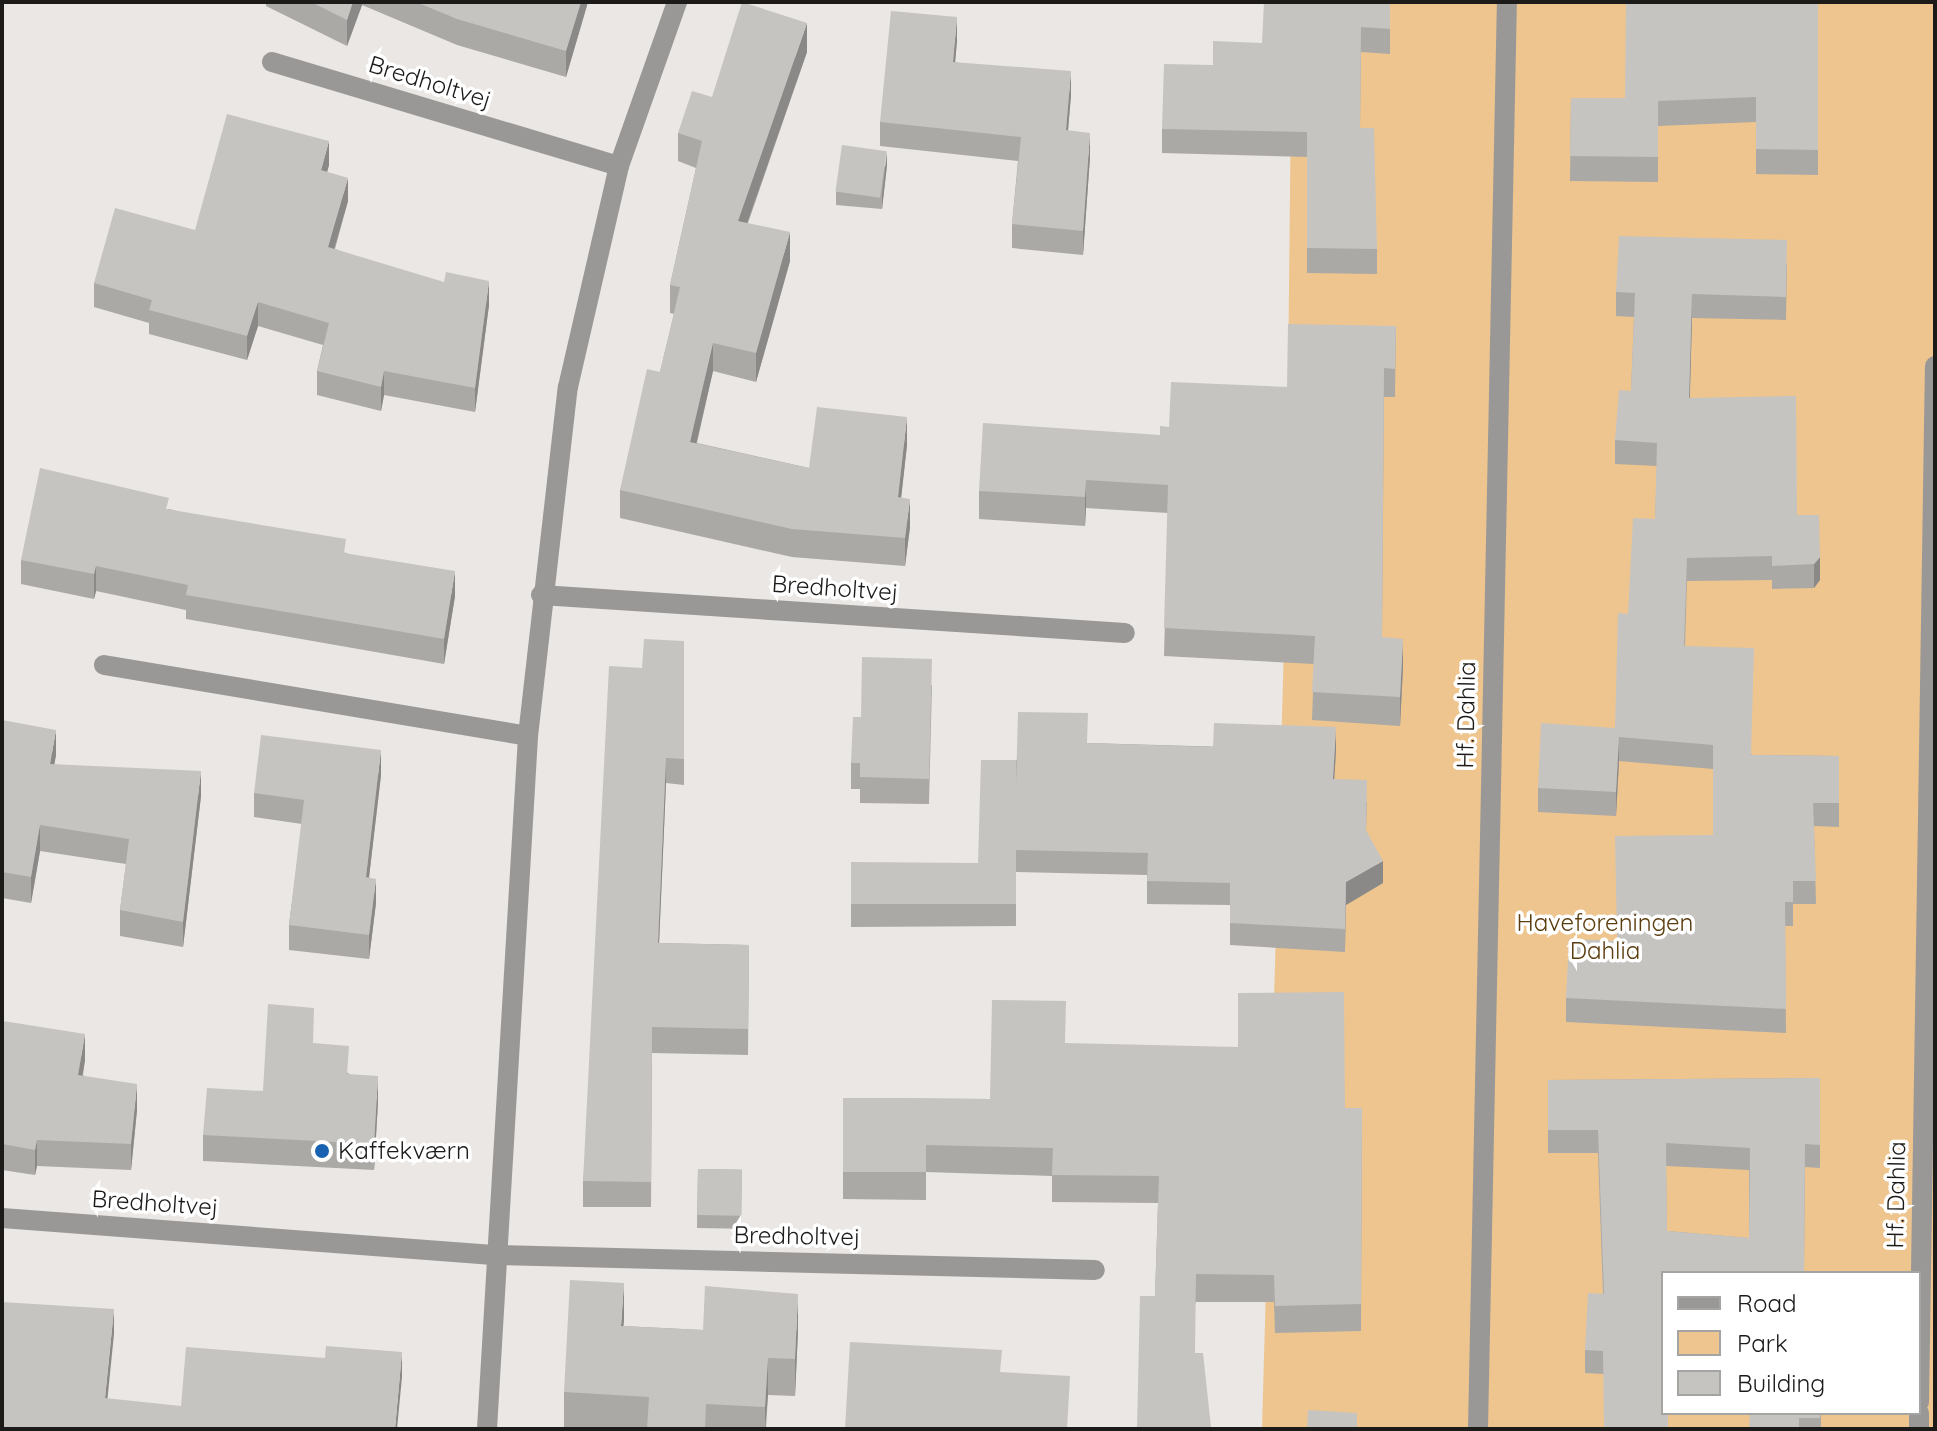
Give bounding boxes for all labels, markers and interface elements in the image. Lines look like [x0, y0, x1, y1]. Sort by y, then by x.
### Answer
street label: Bredholtvej [365, 50, 495, 114]
street label: Bredholtvej [771, 569, 899, 607]
street label: Hf. Dahlia [1451, 661, 1481, 769]
park label: Haveforeningen Dahlia [1517, 909, 1693, 965]
place label: Kaffekværn [338, 1137, 470, 1165]
street label: Hf. Dahlia [1881, 1141, 1911, 1249]
marker: Kaffekværn [313, 1142, 331, 1160]
street label: Bredholtvej [91, 1184, 219, 1222]
street label: Bredholtvej [733, 1220, 861, 1252]
legend [1661, 1271, 1921, 1415]
text: Road [1737, 1288, 1797, 1318]
text: Park [1737, 1328, 1788, 1358]
text: Building [1737, 1368, 1825, 1398]

